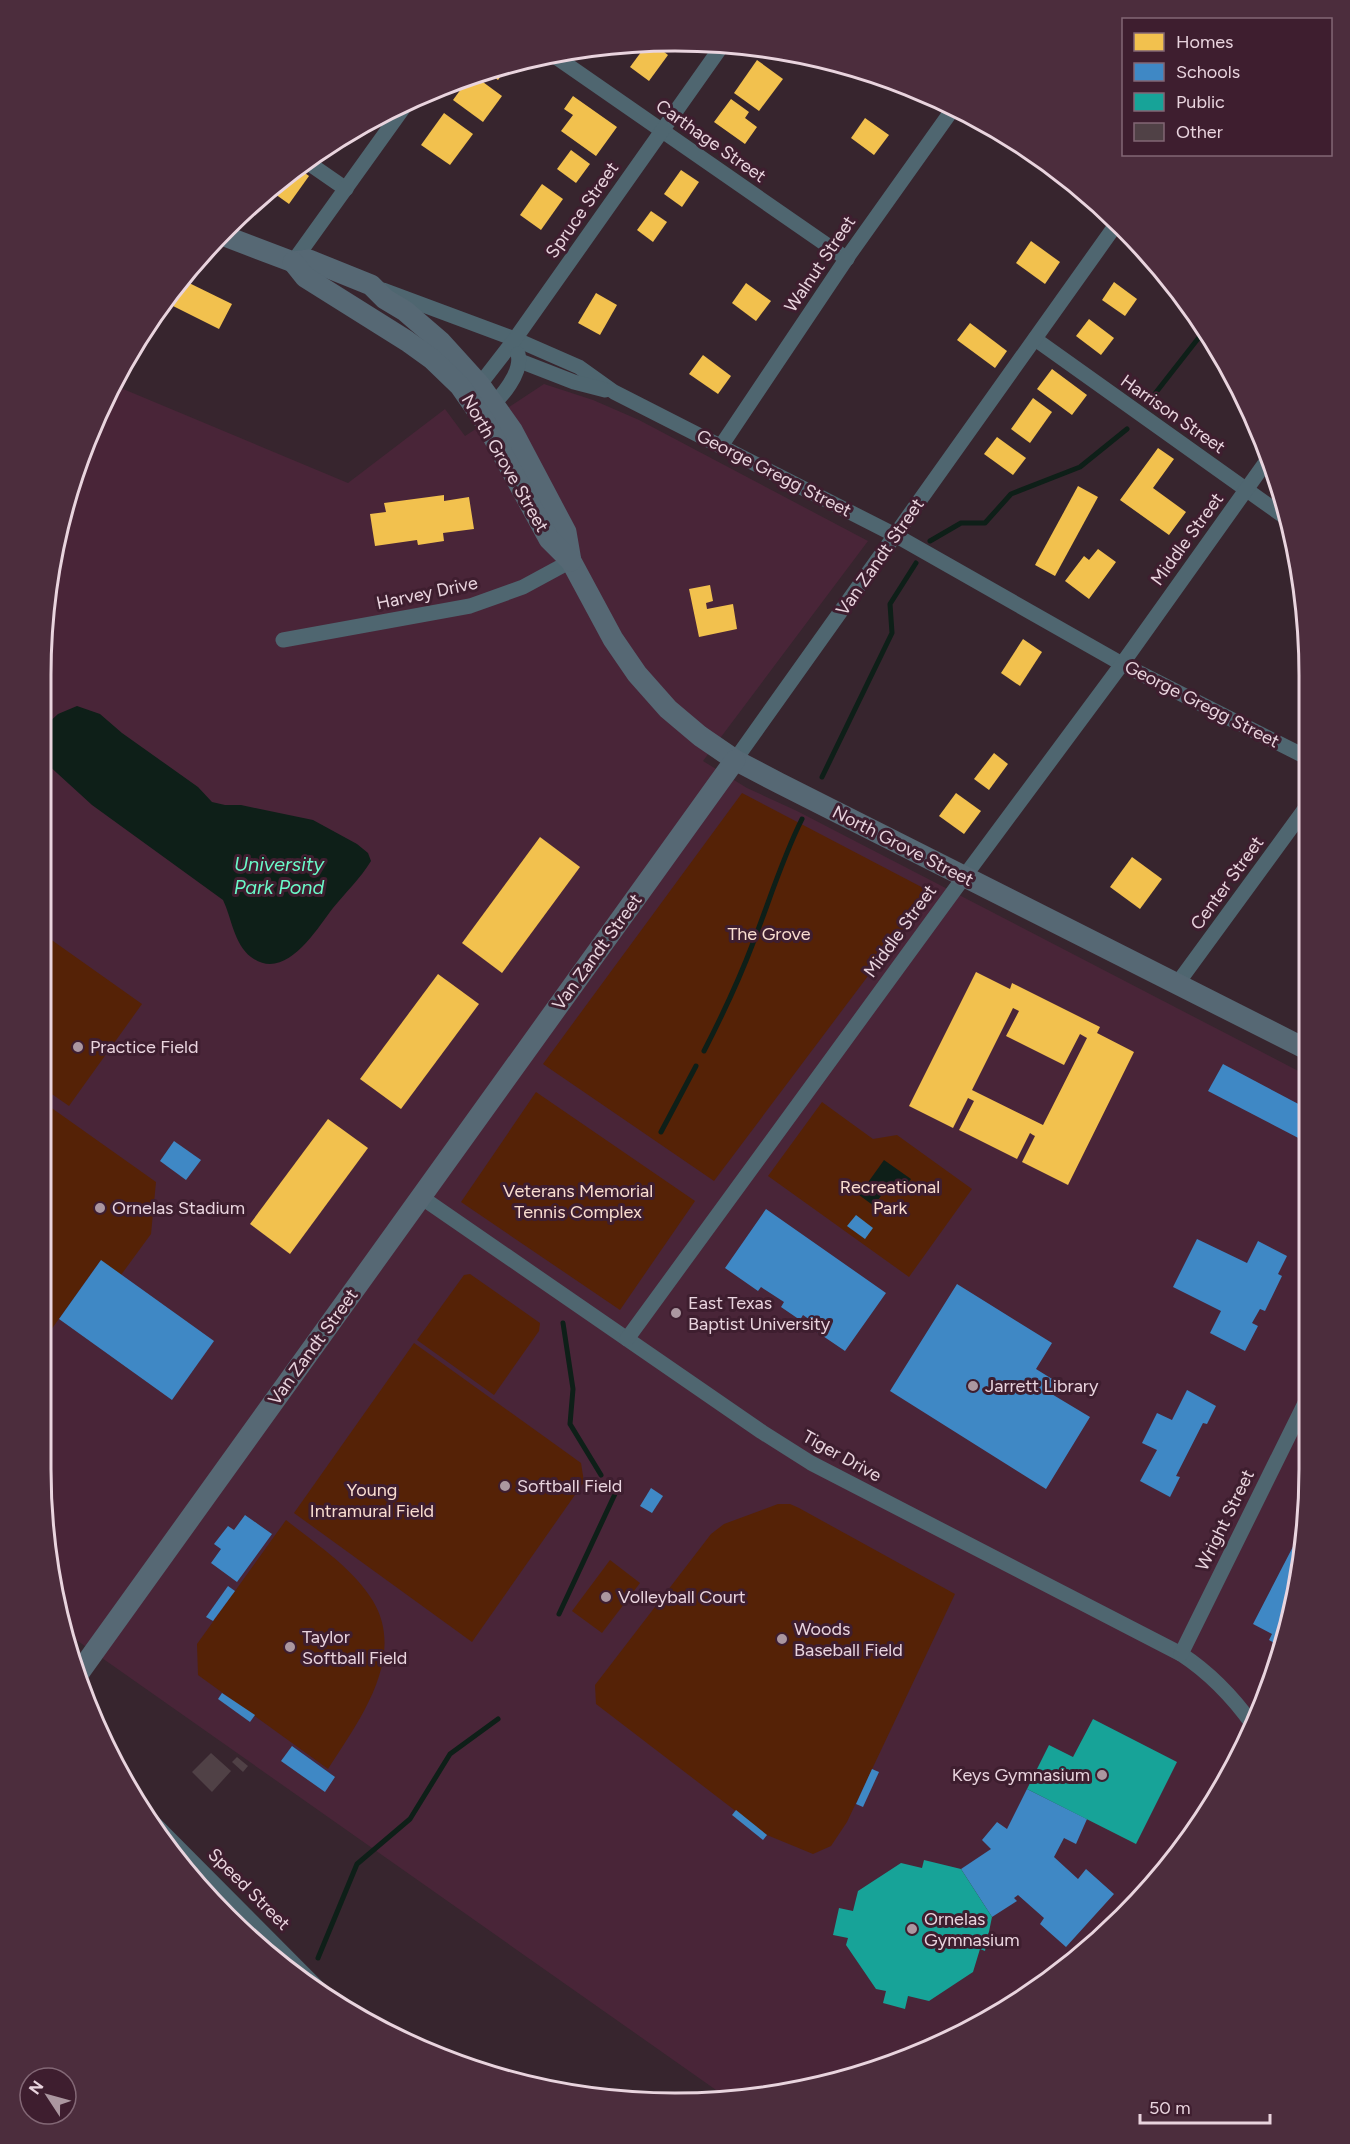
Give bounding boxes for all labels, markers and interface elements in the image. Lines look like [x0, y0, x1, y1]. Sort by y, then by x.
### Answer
legend [1122, 18, 1332, 156]
text: Homes [1176, 31, 1234, 53]
text: Schools [1176, 61, 1240, 83]
text: Public [1176, 91, 1225, 113]
street label: Carthage Street [652, 95, 771, 187]
text: Other [1176, 121, 1223, 143]
street label: Spruce Street [541, 158, 623, 262]
street label: Walnut Street [780, 212, 860, 316]
street label: Harrison Street [1116, 370, 1230, 458]
street label: North Grove Street [457, 390, 554, 536]
street label: George Gregg Street [693, 425, 855, 522]
street label: Middle Street [1146, 488, 1228, 590]
street label: Van Zandt Street [831, 494, 929, 620]
street label: Harvey Drive [374, 571, 480, 614]
street label: George Gregg Street [1121, 656, 1283, 753]
street label: North Grove Street [829, 801, 977, 891]
street label: Center Street [1186, 832, 1268, 934]
water label: University Park Pond [234, 852, 326, 899]
street label: Middle Street [859, 880, 941, 982]
street label: Van Zandt Street [547, 889, 647, 1014]
park label: The Grove [727, 923, 811, 945]
place label: Practice Field [90, 1036, 199, 1058]
marker: Practice Field [71, 1040, 85, 1054]
park label: Recreational Park [840, 1176, 940, 1219]
park label: Veterans Memorial Tennis Complex [503, 1180, 653, 1223]
place label: Ornelas Stadium [112, 1197, 245, 1219]
marker: Ornelas Stadium [93, 1201, 107, 1215]
street label: Van Zandt Street [263, 1284, 363, 1409]
place label: East Texas Baptist University [688, 1292, 831, 1335]
marker: East Texas Baptist University [669, 1306, 683, 1320]
place label: Jarrett Library [985, 1375, 1099, 1397]
marker: Jarrett Library [966, 1379, 980, 1393]
street label: Tiger Drive [799, 1425, 885, 1487]
street label: Wright Street [1191, 1466, 1259, 1574]
place label: Softball Field [517, 1475, 622, 1497]
park label: Young Intramural Field [310, 1479, 434, 1522]
marker: Softball Field [498, 1479, 512, 1493]
place label: Volleyball Court [618, 1586, 746, 1608]
marker: Volleyball Court [599, 1590, 613, 1604]
place label: Woods Baseball Field [794, 1618, 903, 1661]
place label: Taylor Softball Field [302, 1626, 407, 1669]
marker: Woods Baseball Field [775, 1632, 789, 1646]
marker: Taylor Softball Field [283, 1640, 297, 1654]
place label: Keys Gymnasium [952, 1764, 1090, 1786]
marker: Keys Gymnasium [1095, 1768, 1109, 1782]
street label: Speed Street [203, 1843, 295, 1935]
place label: Ornelas Gymnasium [924, 1908, 1020, 1951]
marker: Ornelas Gymnasium [905, 1922, 919, 1936]
north arrow [18, 2066, 78, 2126]
text: N [25, 2077, 48, 2098]
scale bar [1140, 2087, 1270, 2125]
text: 50 m [1149, 2097, 1191, 2119]

